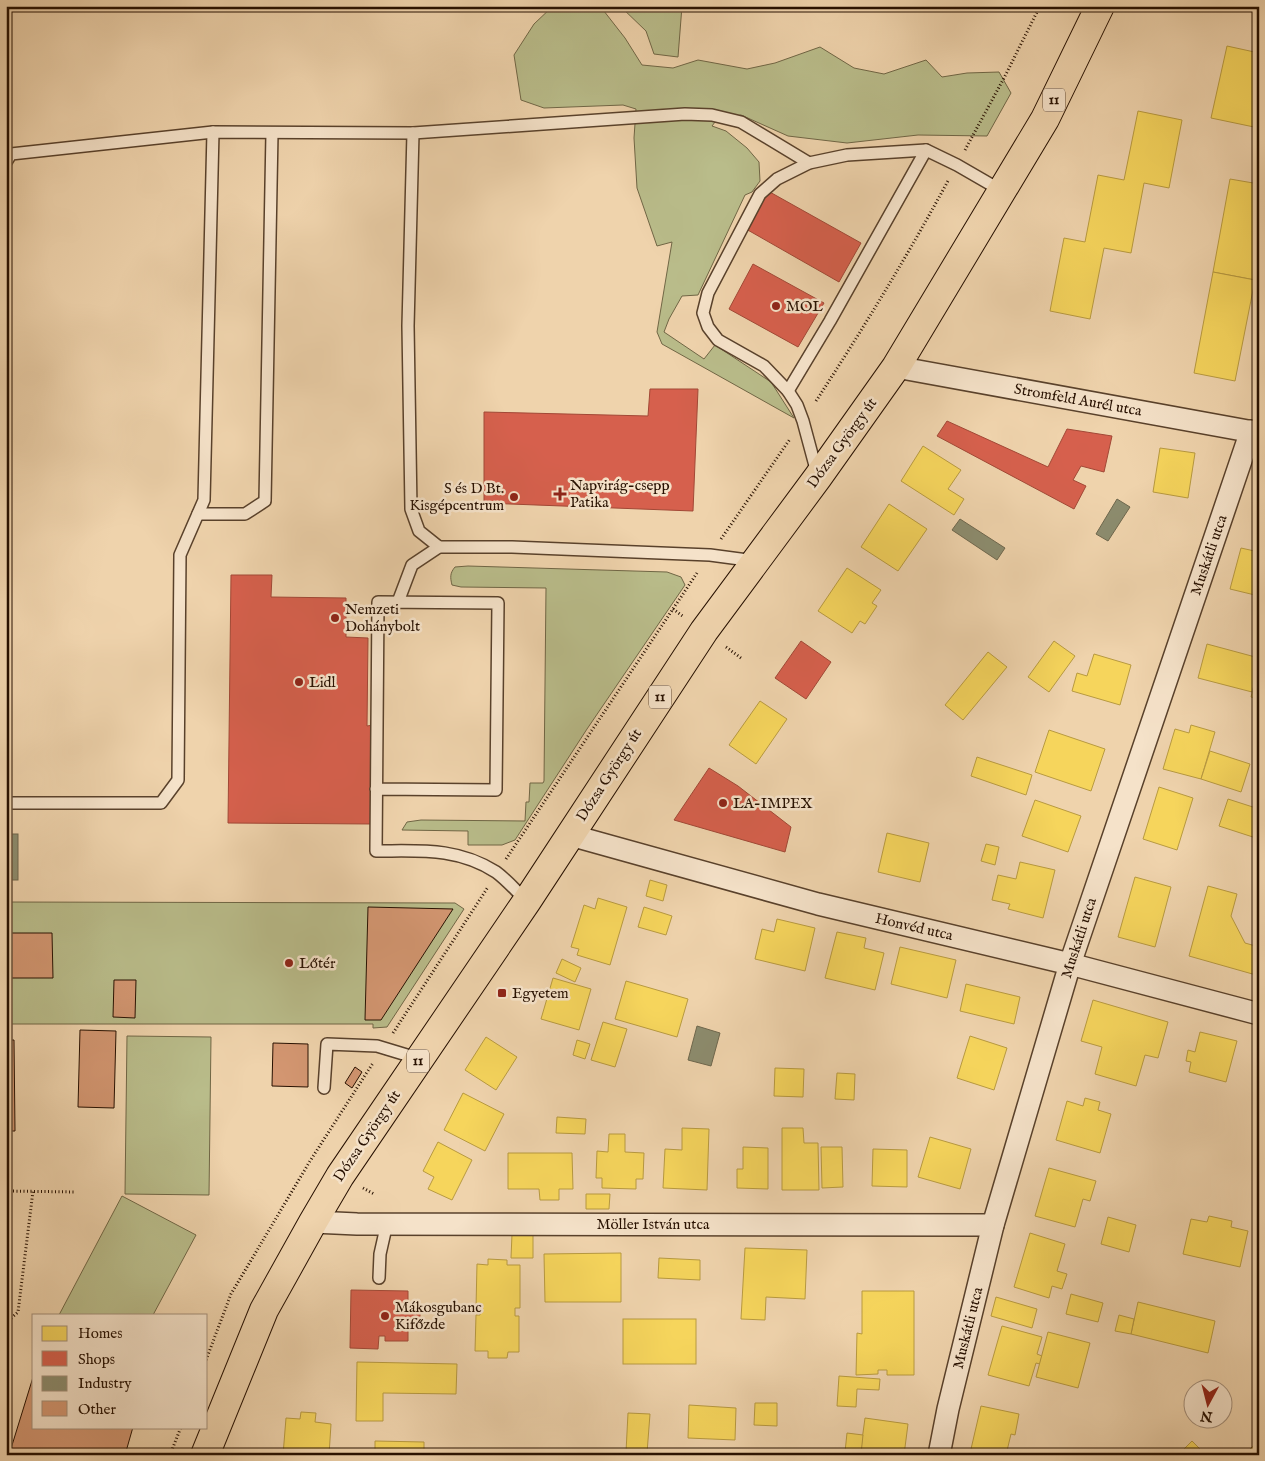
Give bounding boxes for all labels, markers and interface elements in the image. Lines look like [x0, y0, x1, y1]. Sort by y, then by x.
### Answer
road number: 11 [1043, 88, 1065, 112]
place label: MOL [786, 297, 823, 316]
marker: MOL [770, 300, 782, 312]
street label: Stromfeld Aurél utca [1013, 379, 1144, 421]
street label: Dózsa György út [803, 394, 881, 492]
place label: Napvirág-csepp Patika [570, 476, 670, 512]
place label: S és D Bt. Kisgépcentrum [409, 479, 504, 515]
marker: Napvirág-csepp Patika [554, 488, 566, 500]
marker: S és D Bt. Kisgépcentrum [508, 491, 520, 503]
street label: Muskátli utca [1186, 512, 1232, 598]
place label: Nemzeti Dohánybolt [345, 600, 420, 636]
marker: Nemzeti Dohánybolt [329, 612, 341, 624]
place label: Lidl [309, 673, 337, 692]
marker: Lidl [293, 676, 305, 688]
road number: 11 [649, 686, 671, 709]
street label: Dózsa György út [572, 725, 646, 825]
place label: LA-IMPEX [733, 794, 813, 813]
marker: LA-IMPEX [717, 797, 729, 809]
street label: Muskátli utca [1057, 895, 1101, 981]
street label: Honvéd utca [873, 909, 955, 945]
place label: Lőtér [299, 954, 336, 973]
marker: Lőtér [283, 957, 295, 969]
place label: Egyetem [512, 984, 569, 1003]
marker: Egyetem [496, 987, 508, 999]
road number: 11 [407, 1050, 429, 1072]
street label: Dózsa György út [329, 1086, 405, 1186]
street label: Möller István utca [597, 1215, 710, 1234]
street label: Muskátli utca [949, 1285, 987, 1371]
place label: Mákosgubanc Kifőzde [395, 1298, 482, 1334]
marker: Mákosgubanc Kifőzde [379, 1310, 391, 1322]
legend [32, 1314, 208, 1428]
text: Homes [78, 1324, 122, 1343]
text: Shops [78, 1350, 115, 1369]
text: Industry [78, 1374, 132, 1393]
north arrow [1182, 1378, 1232, 1428]
text: Other [78, 1400, 116, 1419]
text: N [1199, 1406, 1215, 1426]

